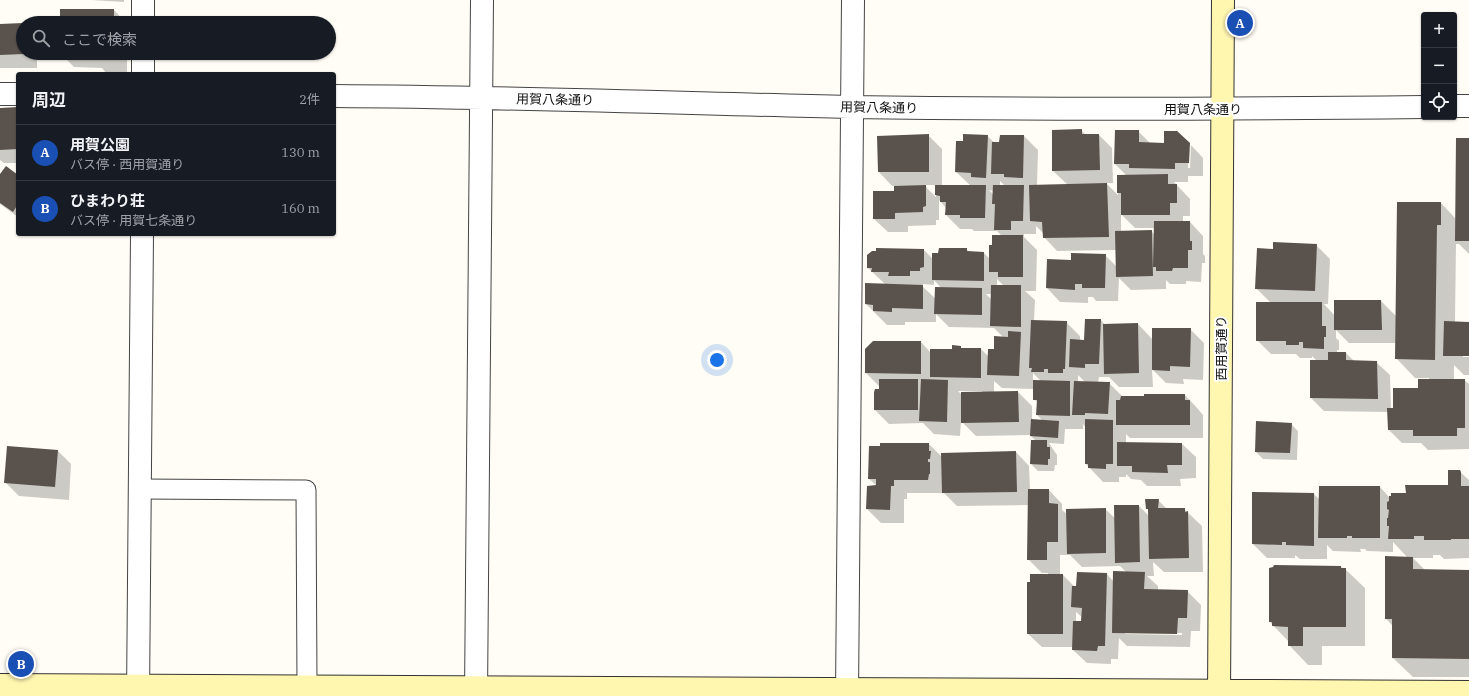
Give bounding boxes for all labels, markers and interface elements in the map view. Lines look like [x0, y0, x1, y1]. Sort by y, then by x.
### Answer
pin: A [1227, 8, 1253, 38]
map controls [1421, 12, 1457, 120]
button: + [1421, 12, 1457, 48]
search box [16, 16, 336, 60]
icon: search [30, 27, 52, 49]
text: ここで検索 [62, 30, 137, 49]
button: − [1421, 48, 1457, 84]
button: locate [1421, 84, 1457, 120]
text: 周辺 [32, 89, 66, 111]
street label: 用賀八条通り [516, 90, 594, 109]
text: 2件 [299, 91, 320, 108]
street label: 用賀八条通り [840, 98, 918, 117]
street label: 用賀八条通り [1164, 101, 1242, 118]
text: 用賀公園 [70, 135, 130, 154]
text: A [40, 144, 50, 161]
text: 130 m [281, 144, 320, 161]
text: バス停 · 西用賀通り [70, 156, 184, 173]
text: ひまわり荘 [70, 191, 145, 210]
text: B [40, 200, 50, 217]
text: 160 m [281, 200, 320, 217]
text: バス停 · 用賀七条通り [70, 212, 197, 229]
street label: 西用賀通り [1213, 315, 1230, 381]
your location [707, 350, 727, 370]
pin: B [8, 649, 34, 679]

